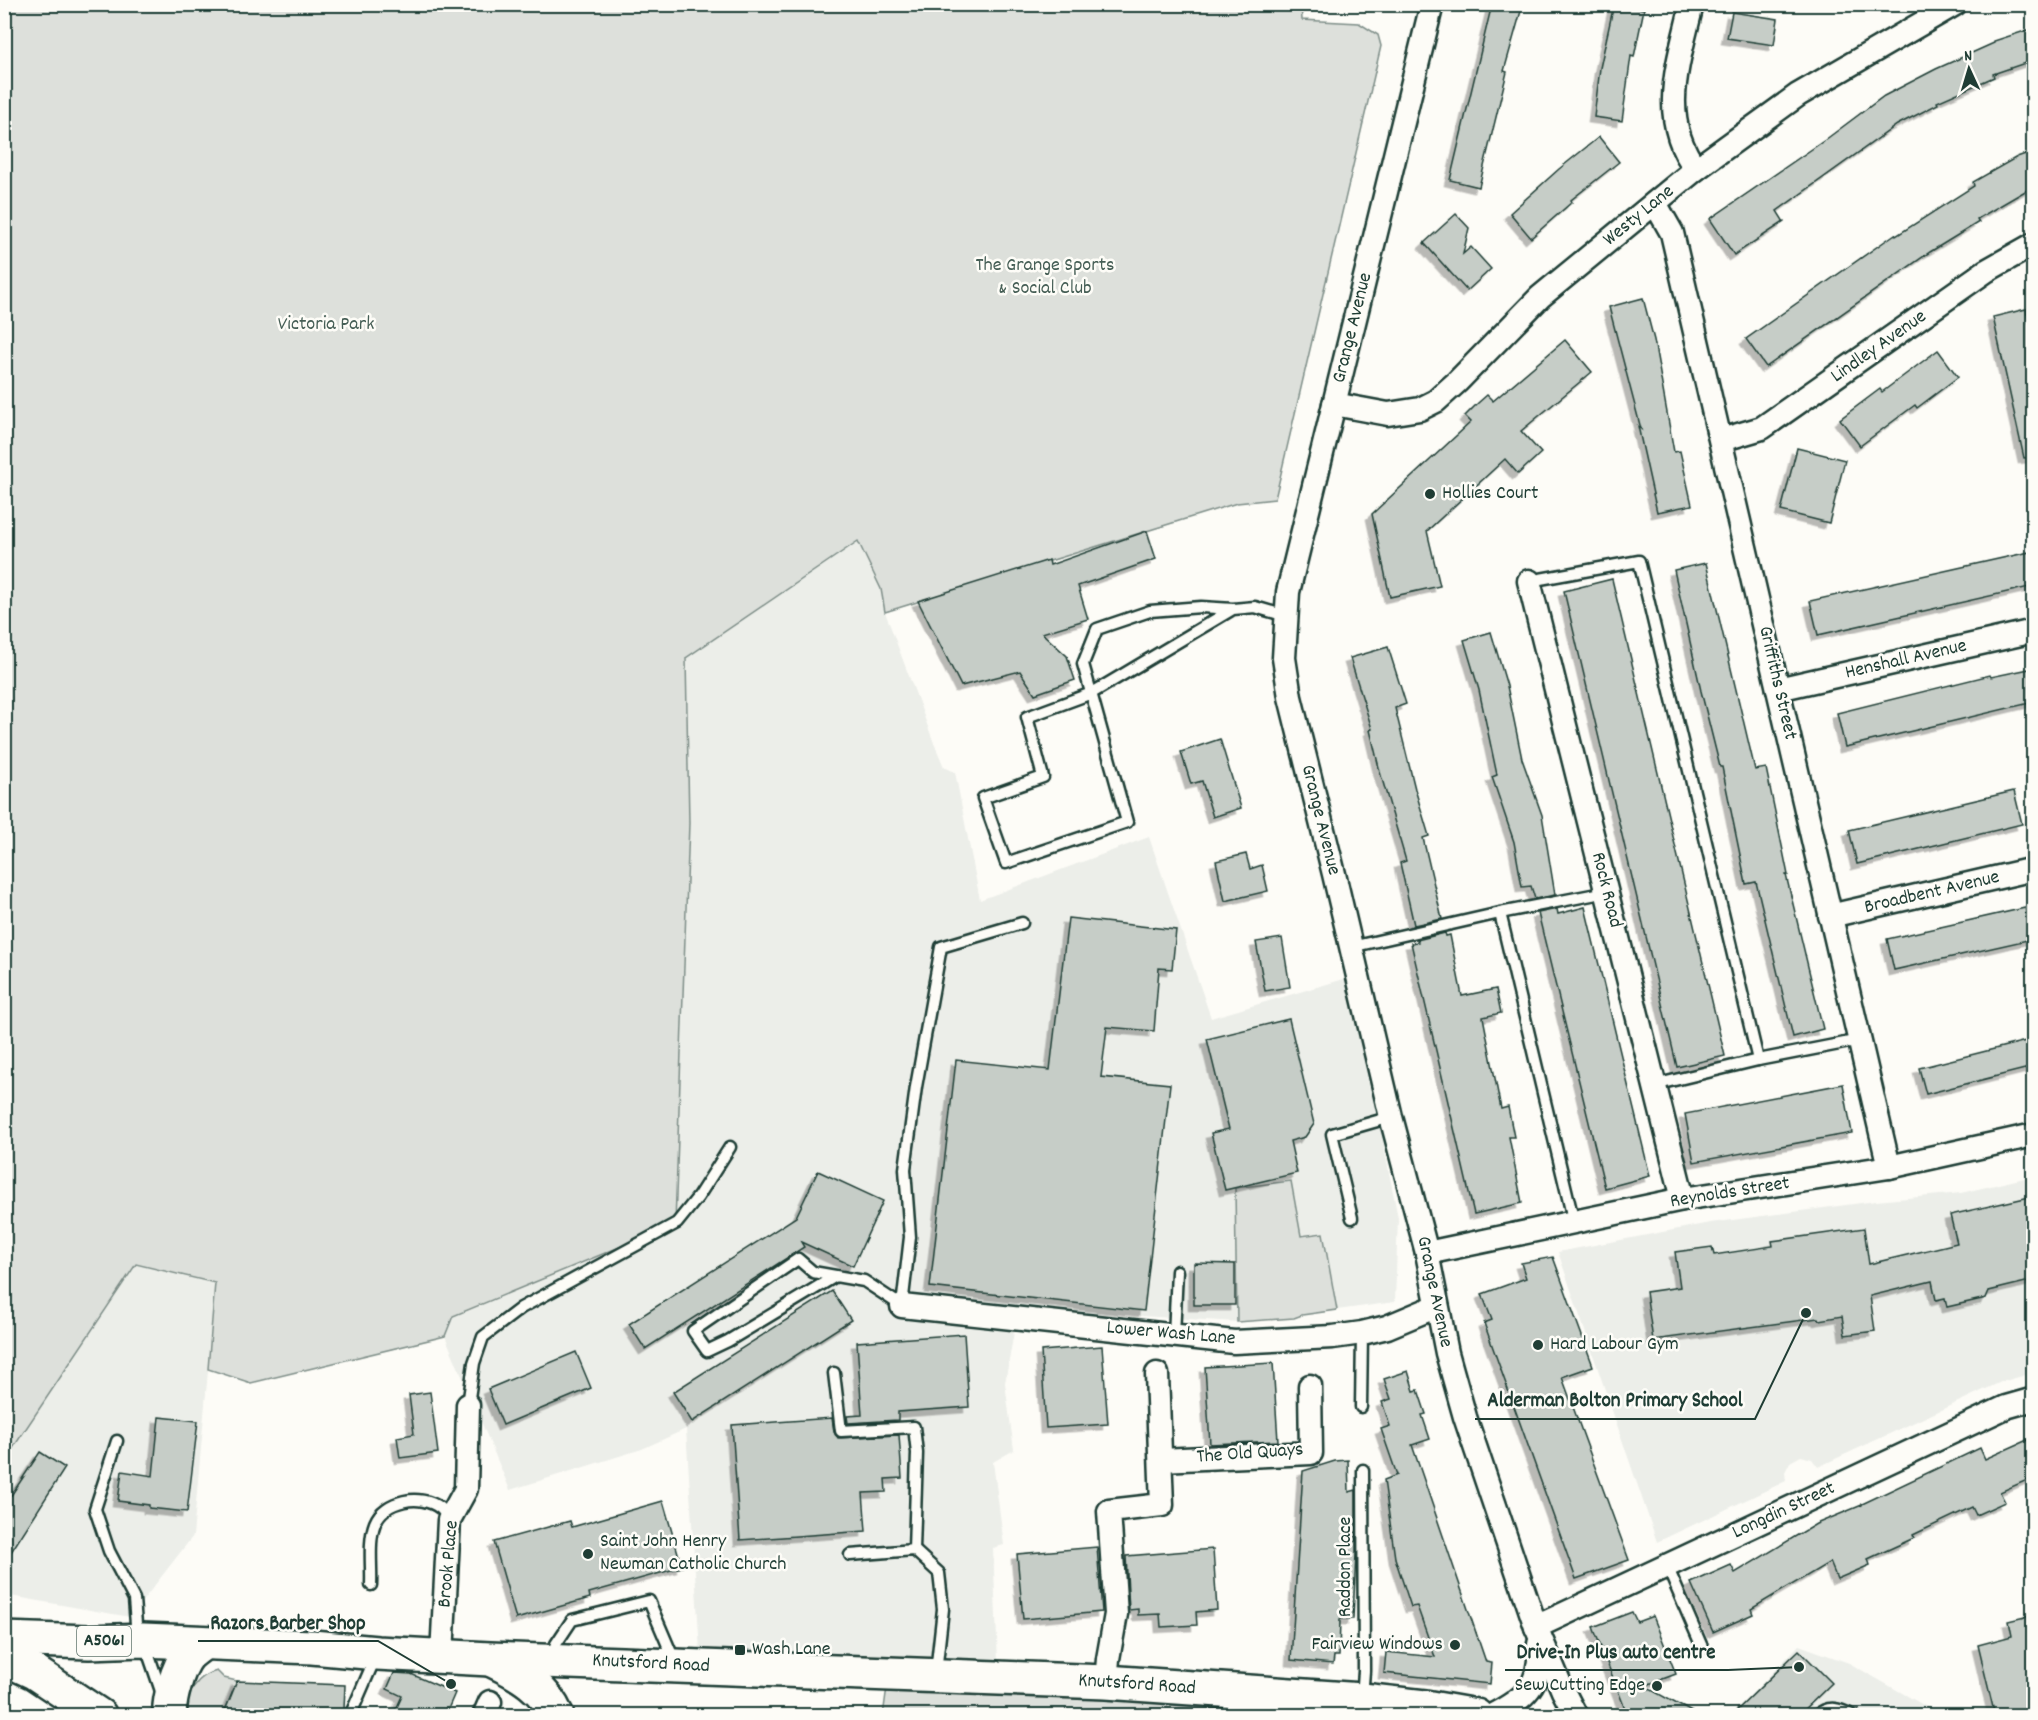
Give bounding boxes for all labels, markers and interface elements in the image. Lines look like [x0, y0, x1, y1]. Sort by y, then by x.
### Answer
north arrow [1939, 39, 1999, 99]
text: N [1963, 45, 1973, 68]
street label: Westy Lane [1597, 178, 1681, 253]
park label: The Grange Sports & Social Club [976, 252, 1114, 303]
street label: Grange Avenue [1326, 270, 1380, 386]
street label: Lindley Avenue [1825, 303, 1933, 390]
park label: Victoria Park [278, 311, 374, 339]
place label: Hollies Court [1442, 480, 1538, 508]
marker: Hollies Court [1423, 487, 1437, 501]
street label: Griffiths Street [1750, 623, 1804, 743]
street label: Henshall Avenue [1842, 632, 1970, 688]
street label: Grange Avenue [1293, 762, 1347, 878]
street label: Rock Road [1583, 849, 1629, 931]
street label: Broadbent Avenue [1862, 864, 2003, 922]
street label: Reynolds Street [1668, 1170, 1792, 1216]
street label: Grange Avenue [1409, 1234, 1459, 1350]
street label: Lower Wash Lane [1105, 1314, 1237, 1354]
place label: Hard Labour Gym [1550, 1331, 1679, 1359]
marker: Hard Labour Gym [1531, 1338, 1545, 1352]
callout: Alderman Bolton Primary School [1475, 1380, 1755, 1419]
text: Alderman Bolton Primary School [1487, 1387, 1744, 1417]
street label: The Old Quays [1196, 1436, 1304, 1472]
street label: Longdin Street [1728, 1475, 1840, 1547]
street label: Raddon Place [1332, 1516, 1360, 1617]
street label: Brook Place [431, 1519, 467, 1609]
place label: Saint John Henry Newman Catholic Church [600, 1528, 787, 1579]
marker: Saint John Henry Newman Catholic Church [581, 1547, 595, 1561]
callout: Razors Barber Shop [198, 1602, 378, 1641]
text: Razors Barber Shop [210, 1610, 366, 1640]
road number: A5061 [77, 1626, 131, 1656]
place label: Fairview Windows [1311, 1631, 1443, 1659]
callout: Drive-In Plus auto centre [1505, 1631, 1728, 1670]
place label: Wash Lane [752, 1636, 831, 1664]
marker: Fairview Windows [1448, 1638, 1462, 1652]
text: Drive-In Plus auto centre [1517, 1639, 1715, 1669]
marker: Wash Lane [733, 1643, 747, 1657]
street label: Knutsford Road [592, 1647, 710, 1681]
street label: Knutsford Road [1077, 1667, 1197, 1703]
place label: Sew Cutting Edge [1514, 1672, 1645, 1700]
marker: Sew Cutting Edge [1650, 1679, 1664, 1693]

